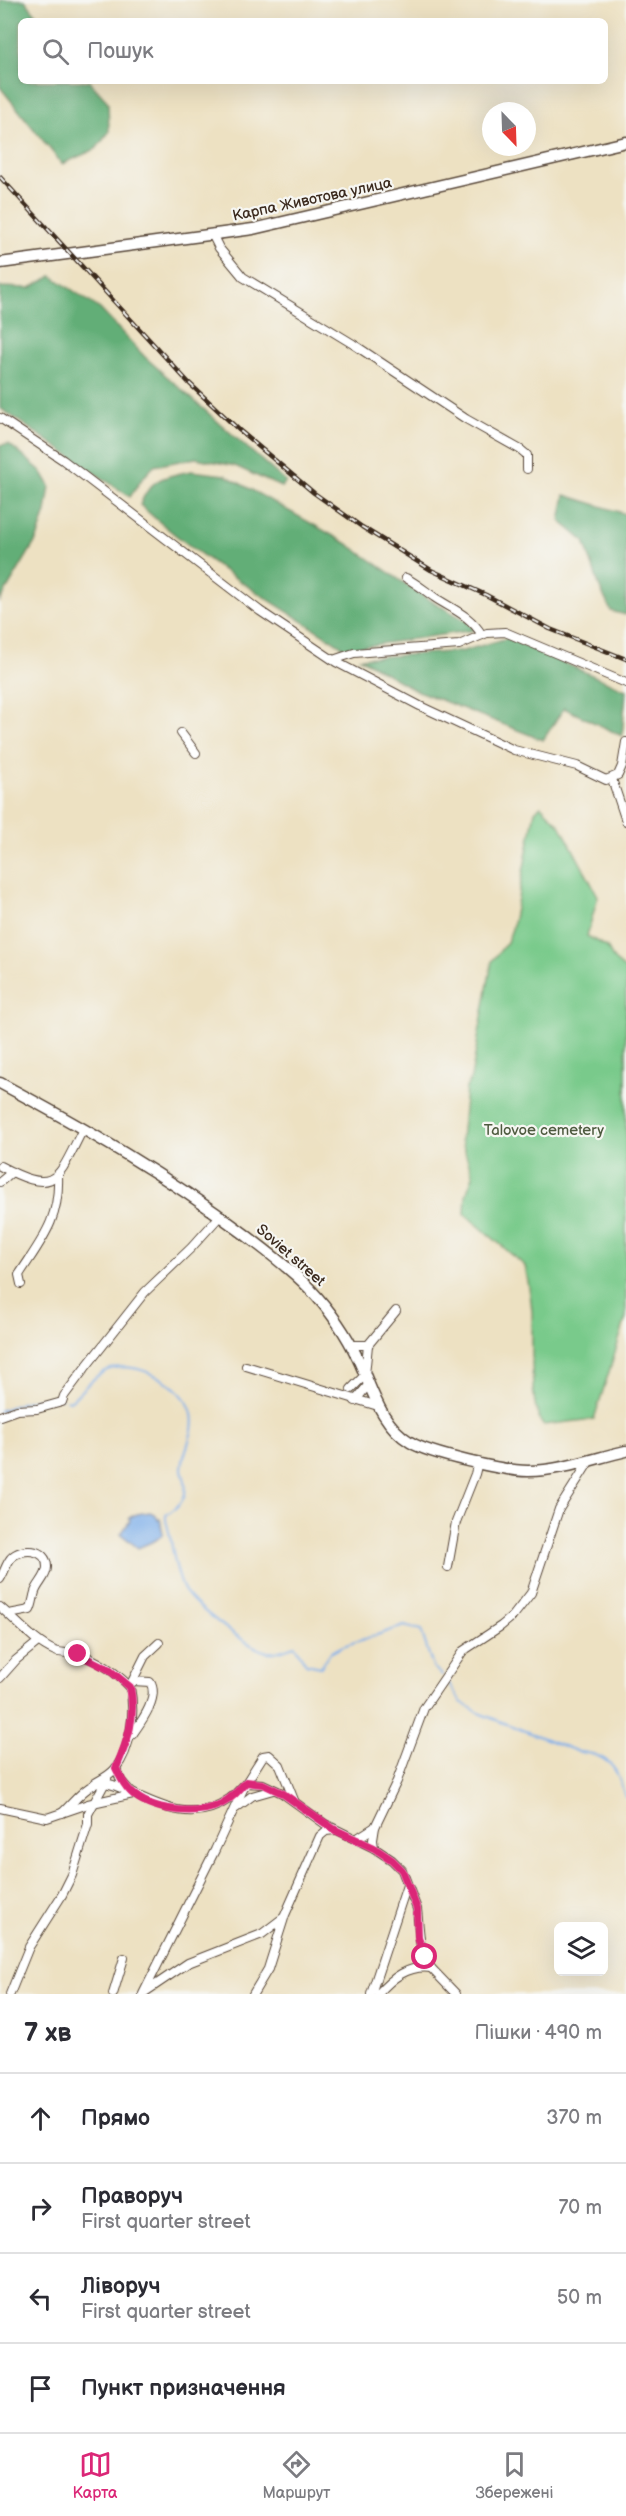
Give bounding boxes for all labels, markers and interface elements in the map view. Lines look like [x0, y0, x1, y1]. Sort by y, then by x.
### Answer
search box [18, 18, 608, 84]
icon: search [39, 35, 72, 68]
text: Пошук [87, 38, 154, 65]
north arrow [482, 102, 536, 156]
street label: Карпа Животова улица [231, 173, 394, 226]
park label: Talovoe cemetery [484, 1121, 604, 1140]
street label: Soviet street [252, 1220, 329, 1291]
route end [64, 1640, 90, 1666]
map controls [554, 1922, 608, 1976]
button: layers [554, 1922, 608, 1976]
route start [411, 1943, 437, 1969]
text: 7 хв [24, 2018, 71, 2049]
text: Пішки · 490 m [474, 2021, 602, 2045]
icon: ahead [24, 2102, 57, 2135]
text: Прямо [81, 2105, 150, 2132]
text: 370 m [546, 2106, 602, 2130]
text: Праворуч [81, 2183, 183, 2210]
icon: right [24, 2192, 57, 2225]
text: 70 m [558, 2196, 602, 2220]
text: First quarter street [81, 2210, 251, 2234]
text: Ліворуч [81, 2273, 161, 2300]
icon: left [24, 2282, 57, 2315]
text: 50 m [557, 2286, 602, 2310]
text: First quarter street [81, 2300, 251, 2324]
icon: arrive [24, 2372, 57, 2405]
text: Пункт призначення [81, 2375, 286, 2402]
tab: Карта [72, 2448, 118, 2503]
tab: Маршрут [262, 2448, 331, 2503]
tab: Збережені [475, 2448, 554, 2503]

